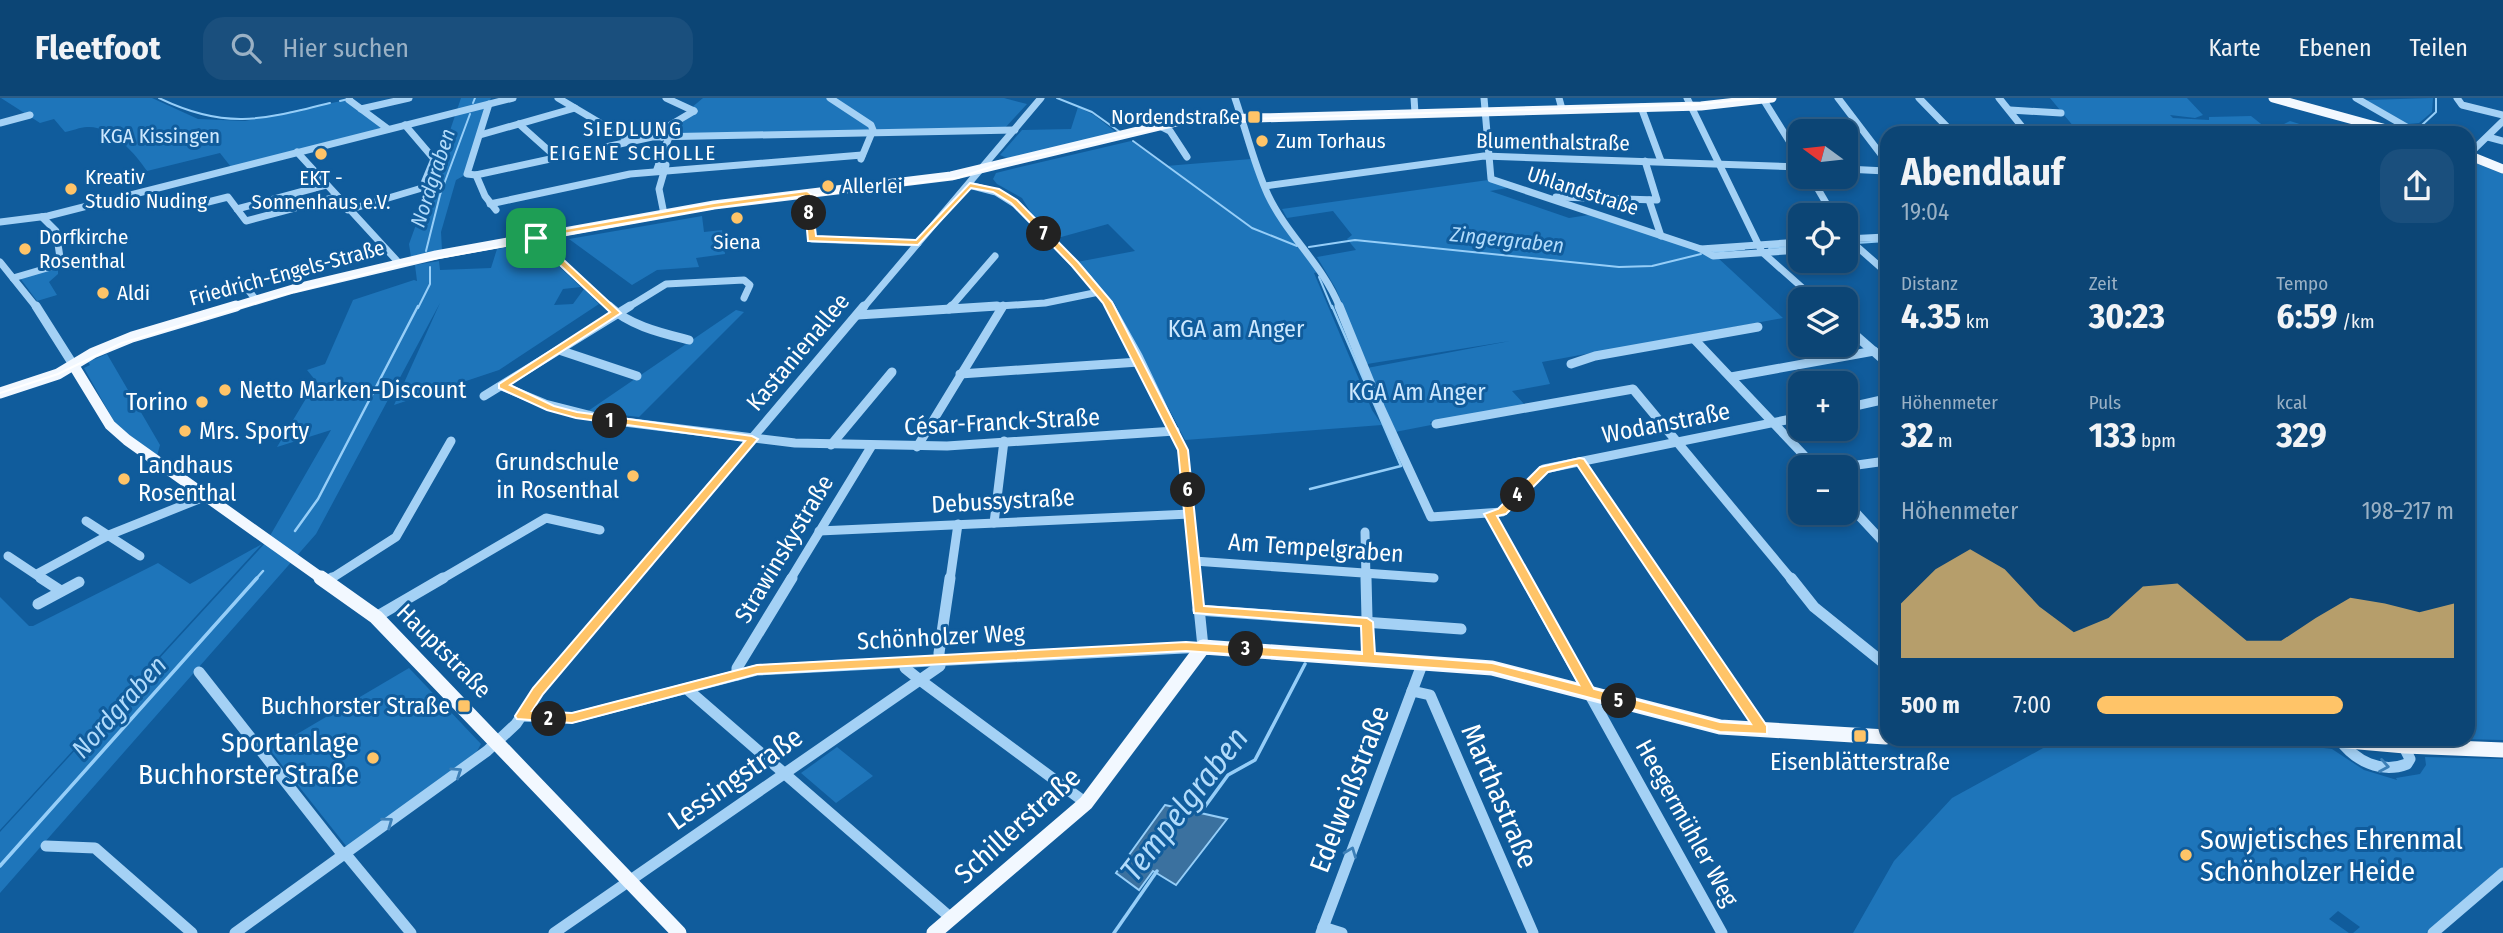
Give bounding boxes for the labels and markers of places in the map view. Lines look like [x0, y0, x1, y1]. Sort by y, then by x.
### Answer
place label: Nordendstraße [1111, 104, 1240, 130]
marker: Nordendstraße [1246, 109, 1262, 125]
place label: Zum Torhaus [1276, 128, 1386, 154]
marker: Zum Torhaus [1254, 133, 1270, 149]
marker: EKT - Sonnenhaus e.V. [313, 146, 329, 162]
place label: Kreativ Studio Nuding [85, 164, 207, 214]
place label: EKT - Sonnenhaus e.V. [252, 165, 390, 215]
place label: Allerlei [842, 173, 903, 199]
marker: Allerlei [820, 178, 836, 194]
marker: Kreativ Studio Nuding [63, 181, 79, 197]
pin: 8 [792, 195, 826, 230]
pin [506, 208, 566, 268]
marker: Siena [729, 210, 745, 226]
pin: 7 [1026, 216, 1062, 252]
place label: Dorfkirche Rosenthal [39, 224, 128, 274]
place label: Siena [713, 229, 761, 255]
marker: Dorfkirche Rosenthal [17, 241, 33, 257]
place label: Aldi [117, 280, 150, 306]
marker: Aldi [95, 285, 111, 301]
place label: Netto Marken-Discount [239, 376, 466, 404]
marker: Netto Marken-Discount [217, 382, 233, 398]
place label: Torino [126, 388, 188, 416]
marker: Torino [194, 394, 210, 410]
pin: 1 [592, 404, 628, 438]
place label: Mrs. Sporty [199, 417, 310, 445]
marker: Mrs. Sporty [177, 423, 193, 439]
place label: Grundschule in Rosenthal [495, 448, 619, 504]
place label: Landhaus Rosenthal [138, 451, 236, 507]
marker: Grundschule in Rosenthal [625, 468, 641, 484]
marker: Landhaus Rosenthal [116, 471, 132, 487]
pin: 6 [1170, 472, 1206, 508]
pin: 4 [1500, 478, 1536, 512]
pin: 3 [1228, 632, 1264, 666]
pin: 5 [1602, 684, 1636, 718]
place label: Buchhorster Straße [261, 692, 450, 720]
marker: Buchhorster Straße [456, 698, 472, 714]
pin: 2 [532, 702, 566, 736]
place label: Sportanlage Buchhorster Straße [138, 726, 359, 791]
marker: Eisenblätterstraße [1852, 728, 1868, 744]
place label: Eisenblätterstraße [1770, 748, 1950, 776]
marker: Sportanlage Buchhorster Straße [365, 750, 381, 766]
place label: Sowjetisches Ehrenmal Schönholzer Heide [2200, 823, 2463, 888]
marker: Sowjetisches Ehrenmal Schönholzer Heide [2178, 847, 2194, 863]

